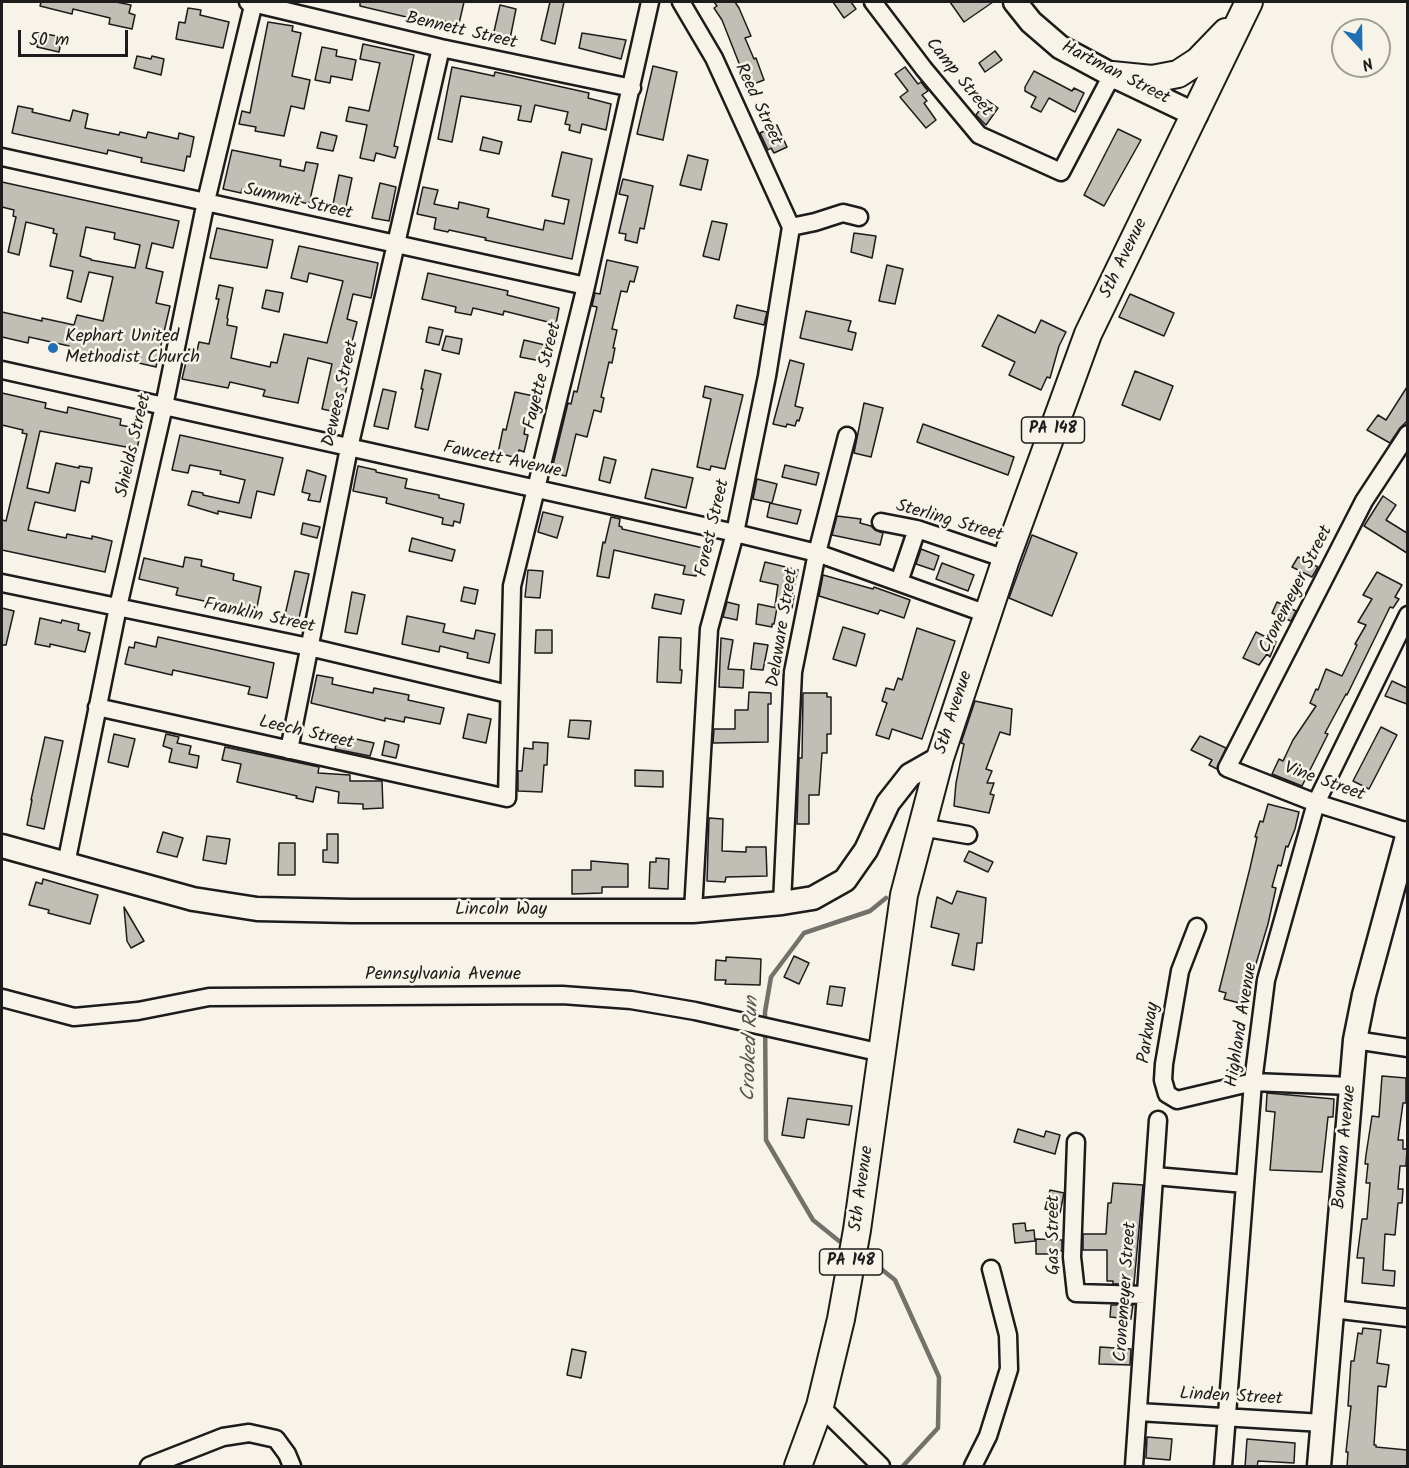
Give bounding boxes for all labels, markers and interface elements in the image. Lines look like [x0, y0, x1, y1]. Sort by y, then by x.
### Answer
street label: Bennett Street [403, 9, 519, 55]
scale bar [21, 18, 130, 56]
north arrow [1331, 18, 1391, 78]
text: 50 m [29, 26, 69, 55]
street label: Camp Street [920, 34, 996, 122]
street label: Hartman Street [1057, 37, 1173, 111]
text: N [1358, 50, 1377, 77]
street label: Reed Street [728, 60, 786, 150]
street label: Summit Street [241, 180, 355, 226]
street label: 5th Avenue [1096, 215, 1154, 303]
street label: Fayette Street [520, 320, 568, 432]
place label: Kephart United Methodist Church [65, 327, 200, 370]
street label: Dewees Street [319, 339, 365, 449]
marker: Kephart United Methodist Church [46, 341, 60, 355]
street label: Shields Street [113, 392, 157, 500]
road number: PA 148 [1022, 417, 1084, 443]
street label: Fawcett Avenue [441, 438, 563, 484]
street label: Forest Street [692, 477, 736, 579]
street label: Sterling Street [893, 496, 1005, 548]
street label: Cronemeyer Street [1256, 523, 1338, 657]
street label: Delaware Street [764, 567, 804, 689]
street label: Franklin Street [201, 595, 317, 639]
street label: 5th Avenue [931, 669, 979, 757]
street label: Leech Street [257, 713, 355, 755]
street label: Vine Street [1281, 758, 1367, 808]
street label: Lincoln Way [455, 900, 547, 922]
street label: Highland Avenue [1222, 961, 1264, 1089]
street label: Pennsylvania Avenue [365, 965, 521, 987]
water label: Crooked Run [738, 996, 766, 1102]
street label: Parkway [1135, 1001, 1165, 1065]
street label: Bowman Avenue [1330, 1084, 1362, 1210]
street label: 5th Avenue [846, 1145, 880, 1233]
street label: Gas Street [1044, 1195, 1066, 1275]
street label: Cronemeyer Street [1111, 1221, 1143, 1363]
road number: PA 148 [820, 1249, 882, 1275]
street label: Linden Street [1179, 1385, 1283, 1411]

